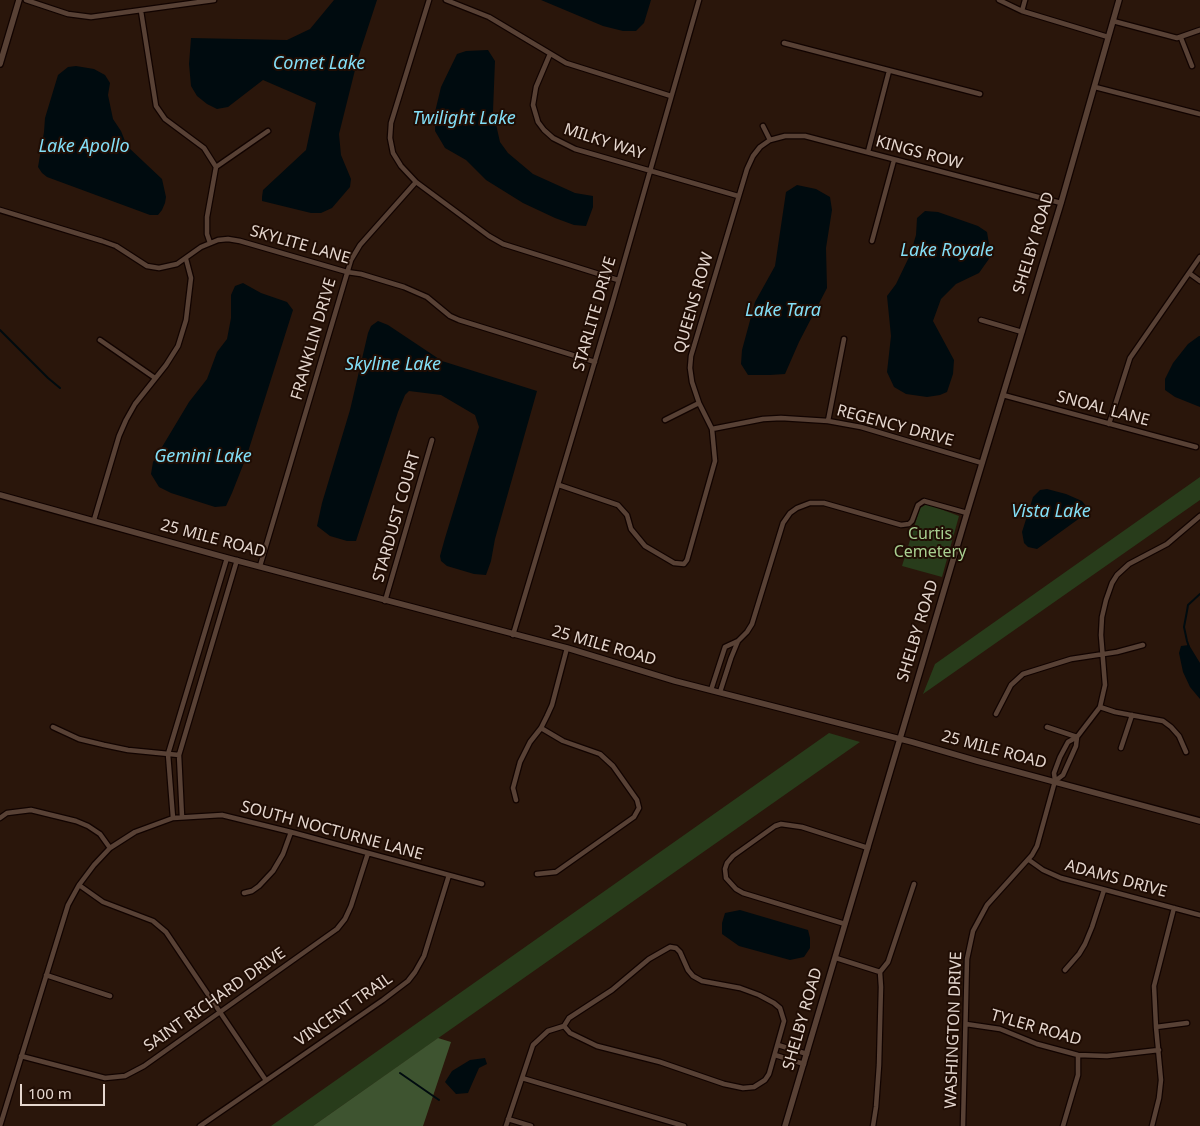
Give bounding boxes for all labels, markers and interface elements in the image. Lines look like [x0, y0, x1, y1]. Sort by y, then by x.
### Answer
water label: Comet Lake [273, 53, 365, 75]
water label: Twilight Lake [412, 108, 516, 130]
street label: MILKY WAY [561, 120, 647, 164]
street label: KINGS ROW [873, 132, 965, 174]
water label: Lake Apollo [38, 136, 130, 158]
street label: SHELBY ROAD [1009, 190, 1059, 296]
street label: SKYLITE LANE [248, 222, 352, 268]
water label: Lake Royale [900, 240, 994, 262]
street label: QUEENS ROW [670, 250, 718, 356]
street label: STARLITE DRIVE [570, 255, 620, 373]
street label: FRANKLIN DRIVE [287, 276, 341, 402]
water label: Lake Tara [745, 300, 821, 322]
water label: Skyline Lake [345, 354, 441, 376]
street label: SNOAL LANE [1054, 387, 1152, 431]
street label: REGENCY DRIVE [834, 401, 956, 451]
water label: Gemini Lake [154, 446, 252, 468]
street label: STARDUST COURT [369, 450, 425, 584]
water label: Vista Lake [1011, 501, 1091, 523]
street label: 25 MILE ROAD [158, 516, 268, 562]
park label: Curtis Cemetery [894, 524, 966, 562]
street label: SHELBY ROAD [893, 578, 943, 684]
street label: 25 MILE ROAD [550, 622, 658, 670]
street label: 25 MILE ROAD [939, 727, 1049, 773]
street label: SOUTH NOCTURNE LANE [239, 797, 425, 865]
street label: ADAMS DRIVE [1063, 856, 1169, 902]
street label: SAINT RICHARD DRIVE [140, 944, 290, 1056]
street label: WASHINGTON DRIVE [942, 951, 966, 1109]
street label: SHELBY ROAD [779, 966, 827, 1072]
street label: VINCENT TRAIL [292, 969, 396, 1051]
street label: TYLER ROAD [988, 1006, 1084, 1050]
scale bar [22, 1074, 108, 1106]
text: 100 m [28, 1083, 72, 1103]

